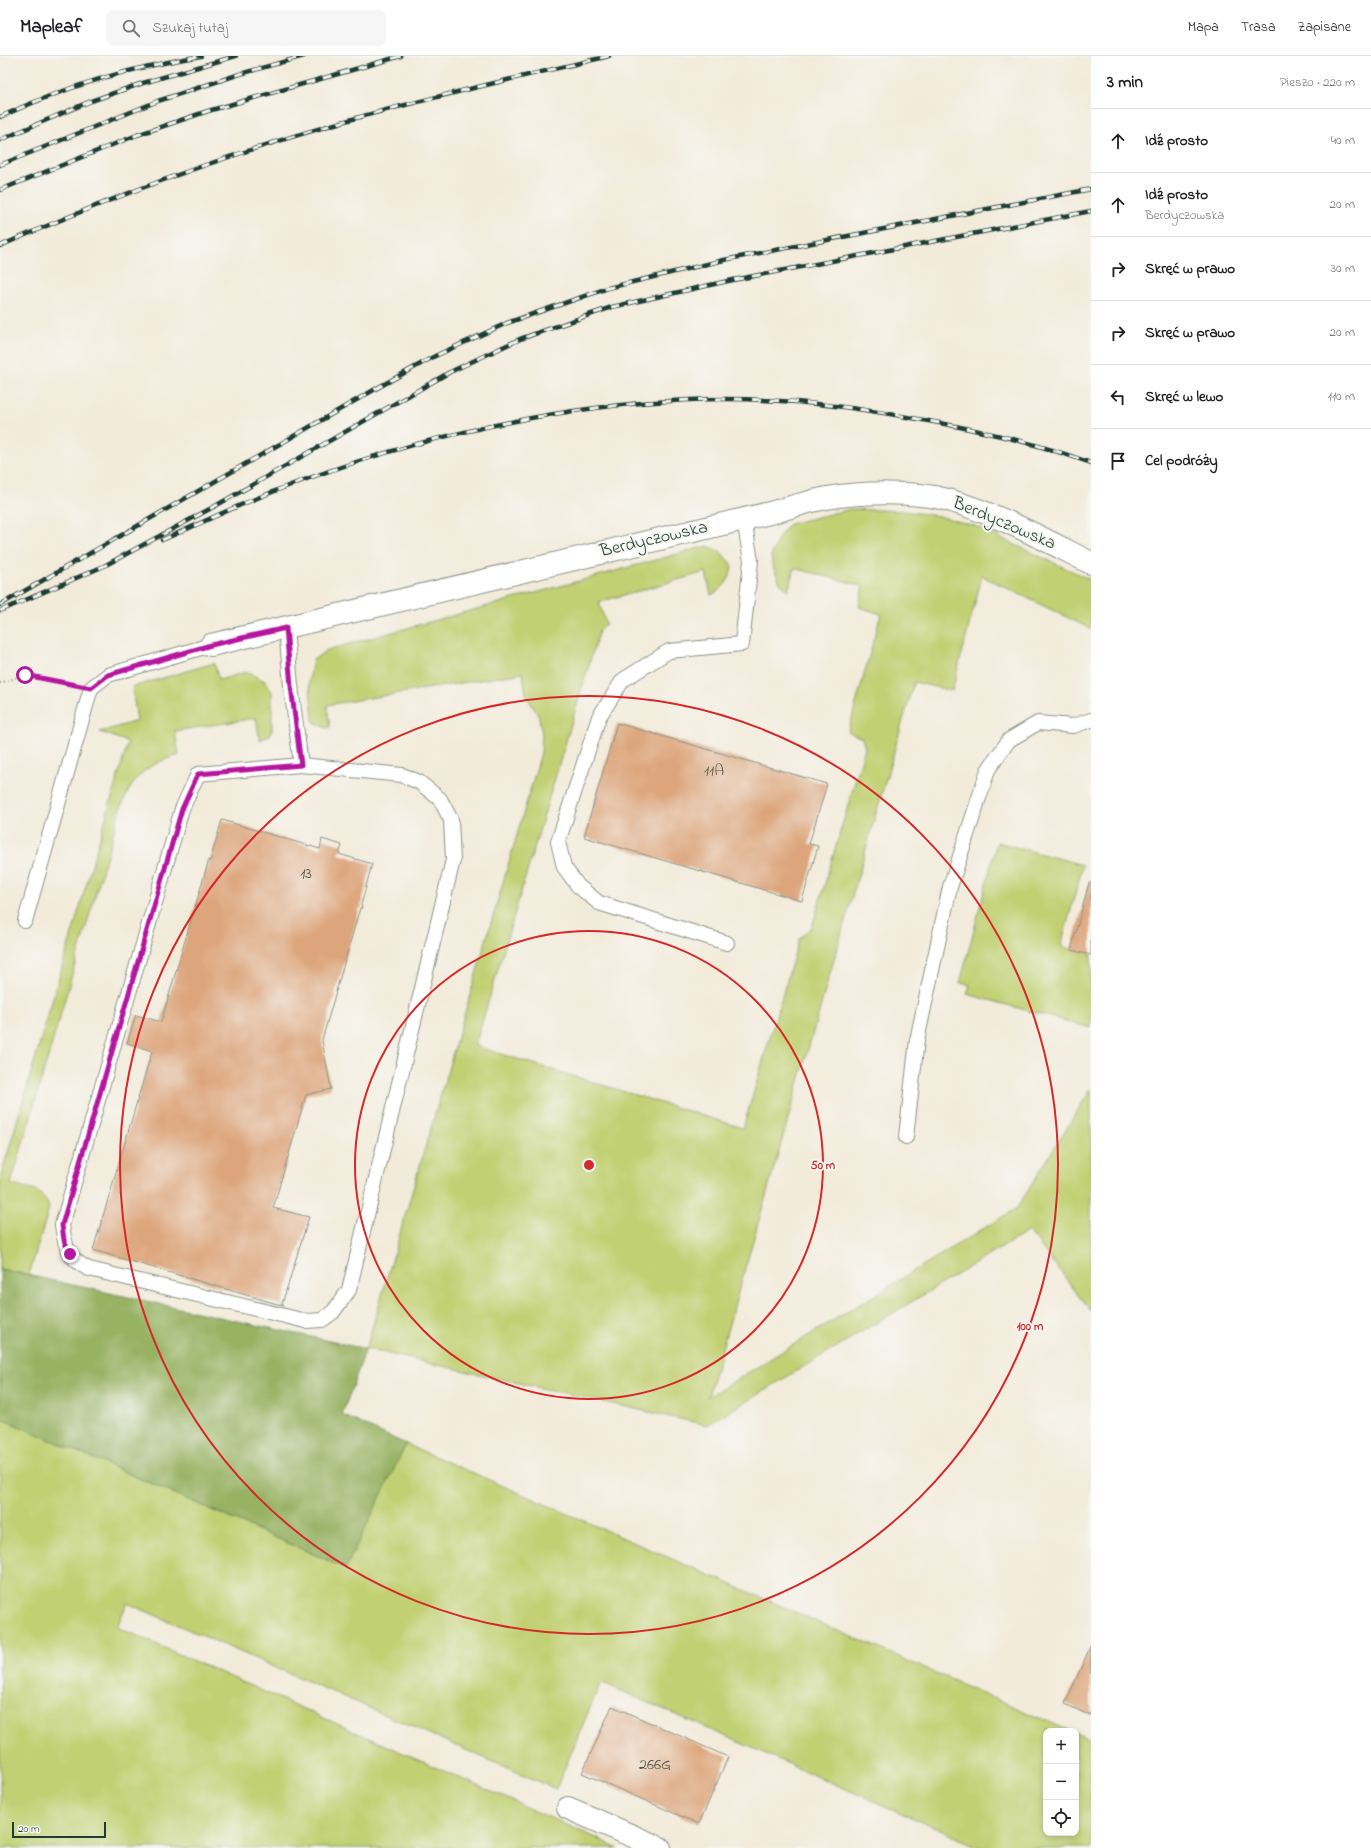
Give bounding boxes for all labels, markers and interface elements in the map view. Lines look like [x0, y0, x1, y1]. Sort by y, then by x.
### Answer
search box [106, 10, 386, 46]
text: Mapleaf [20, 14, 82, 41]
icon: search [120, 17, 142, 39]
text: Szukaj tutaj [152, 17, 228, 39]
text: Mapa [1188, 17, 1219, 38]
text: Trasa [1241, 17, 1275, 38]
text: Zapisane [1297, 17, 1351, 38]
text: 3 min [1107, 70, 1143, 95]
text: Pieszo · 220 m [1280, 73, 1355, 92]
icon: ahead [1107, 130, 1129, 152]
text: Idź prosto [1145, 130, 1208, 152]
text: 40 m [1331, 131, 1355, 150]
text: Idź prosto [1145, 184, 1208, 206]
icon: ahead [1107, 194, 1129, 216]
text: 20 m [1330, 195, 1355, 214]
text: Berdyczowska [1145, 206, 1224, 225]
icon: right [1107, 258, 1129, 280]
text: Skręć w prawo [1145, 258, 1235, 280]
text: 30 m [1331, 259, 1355, 278]
icon: right [1107, 322, 1129, 344]
text: Skręć w prawo [1145, 322, 1235, 344]
text: 20 m [1330, 323, 1355, 342]
icon: left [1107, 386, 1129, 408]
text: Skręć w lewo [1145, 386, 1223, 408]
text: 110 m [1328, 387, 1355, 406]
icon: arrive [1107, 450, 1129, 472]
text: Cel podróży [1145, 450, 1218, 472]
street label: Berdyczowska [947, 490, 1060, 557]
street label: Berdyczowska [597, 515, 710, 565]
route start [16, 666, 34, 684]
house number: 11A [704, 759, 724, 783]
house number: 13 [300, 862, 312, 886]
text: 50 m [811, 1157, 836, 1175]
centre of rings [582, 1158, 596, 1172]
route end [61, 1245, 79, 1263]
text: 100 m [1017, 1318, 1044, 1336]
map controls [1043, 1728, 1079, 1836]
button: + [1043, 1728, 1079, 1764]
house number: 266G [639, 1753, 671, 1777]
button: − [1043, 1764, 1079, 1800]
button: locate [1043, 1800, 1079, 1836]
scale bar [12, 1820, 106, 1839]
text: 20 m [18, 1821, 40, 1837]

